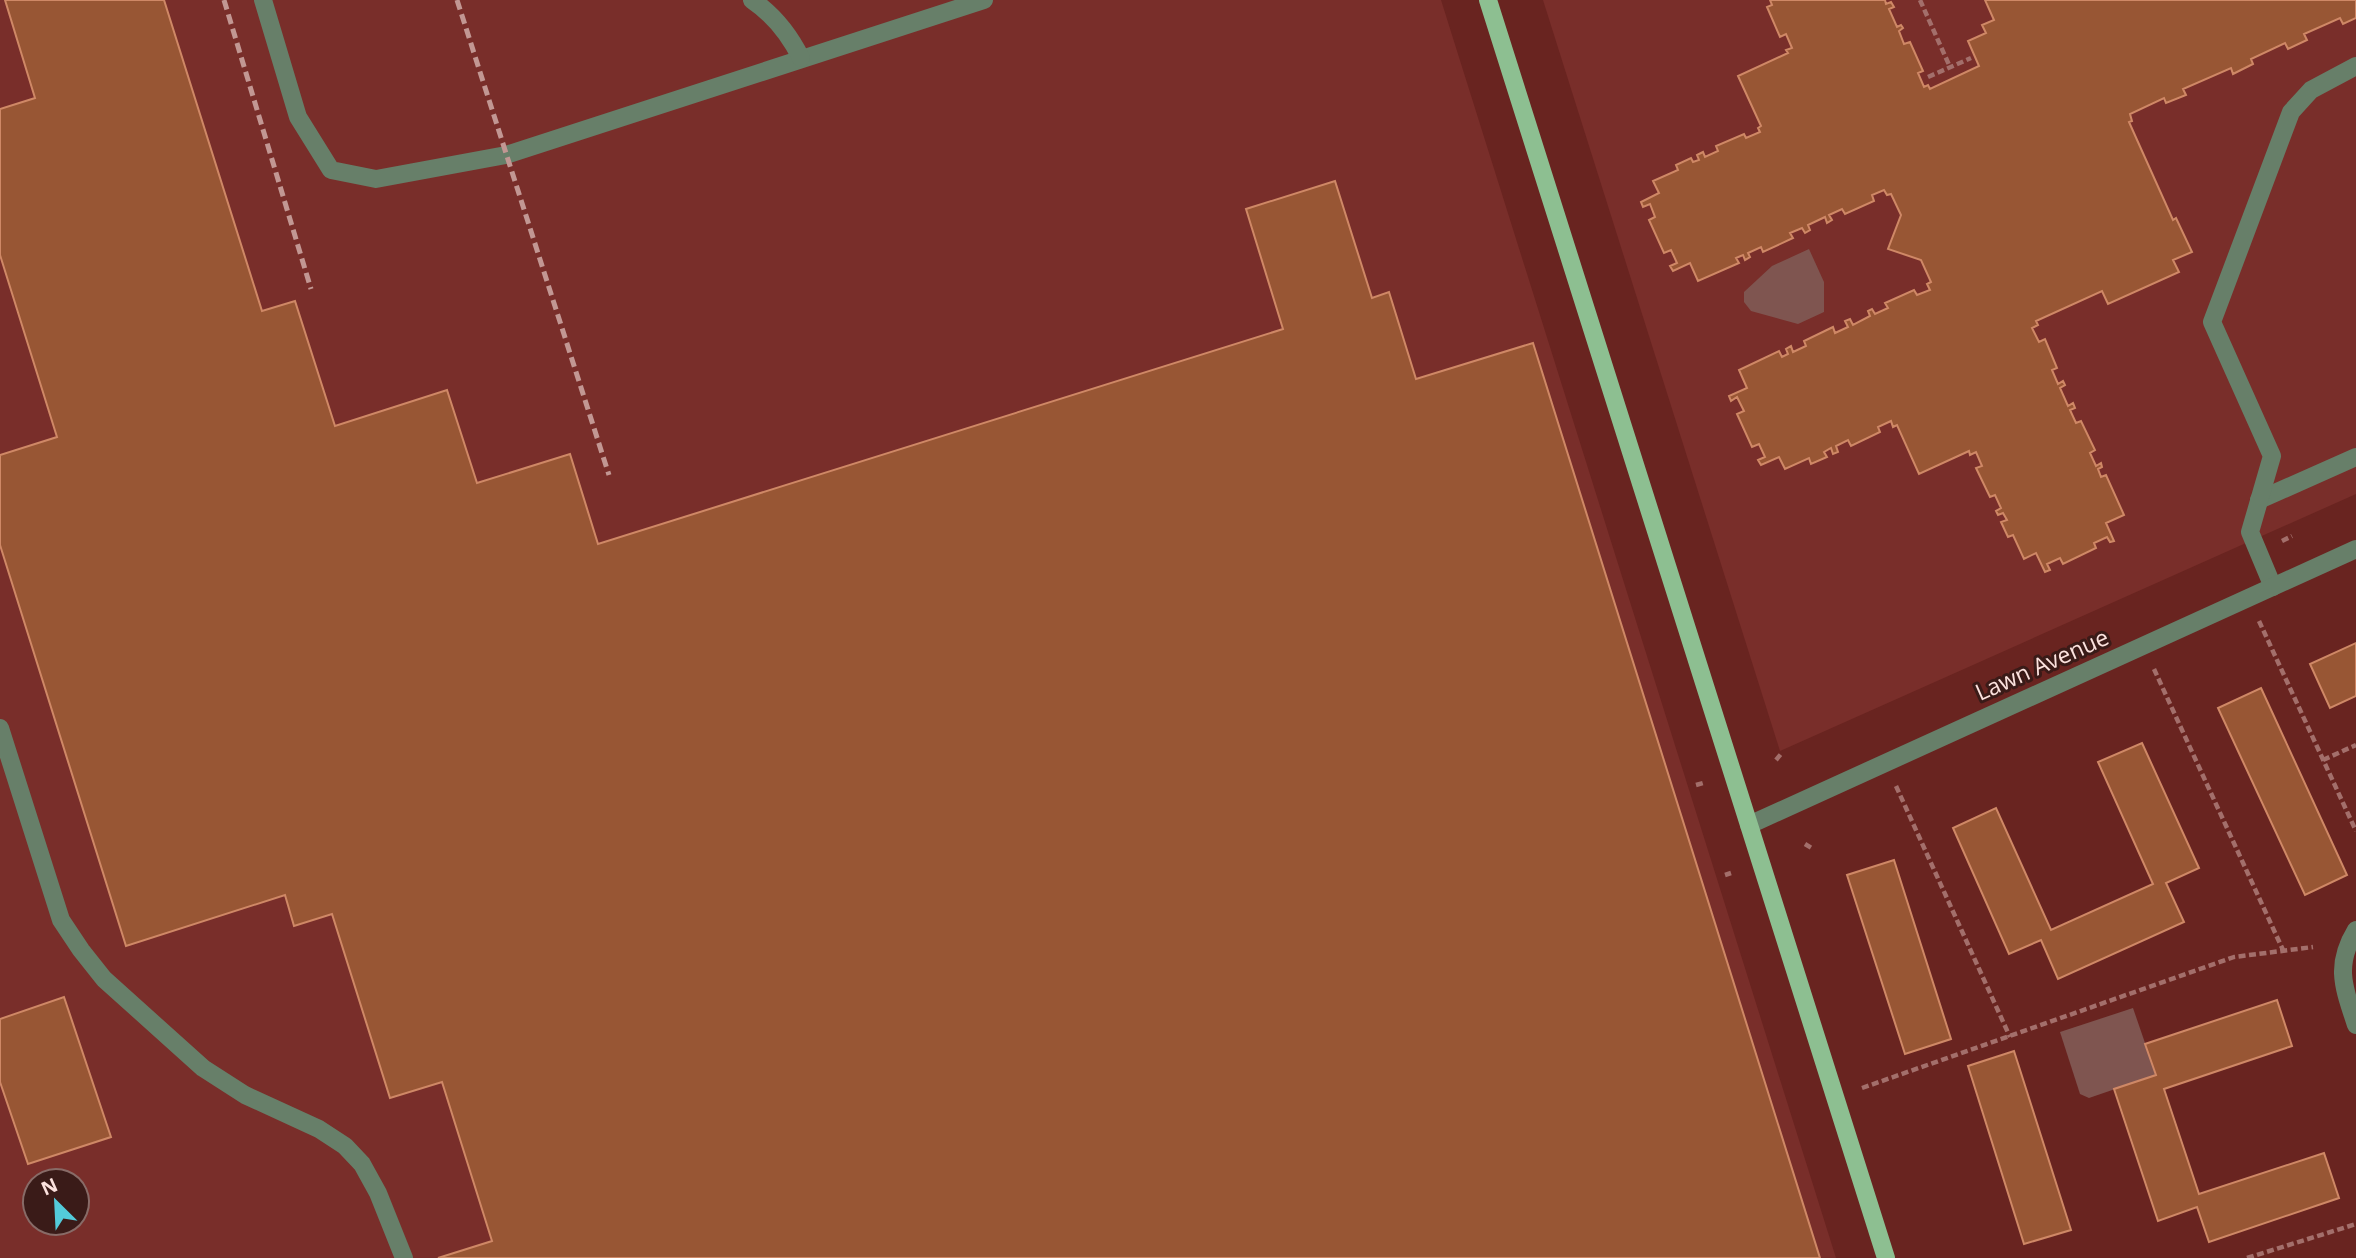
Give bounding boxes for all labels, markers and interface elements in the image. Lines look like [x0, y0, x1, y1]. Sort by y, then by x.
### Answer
street label: Lawn Avenue [1970, 620, 2113, 708]
north arrow [21, 1167, 91, 1237]
text: N [37, 1171, 61, 1201]

